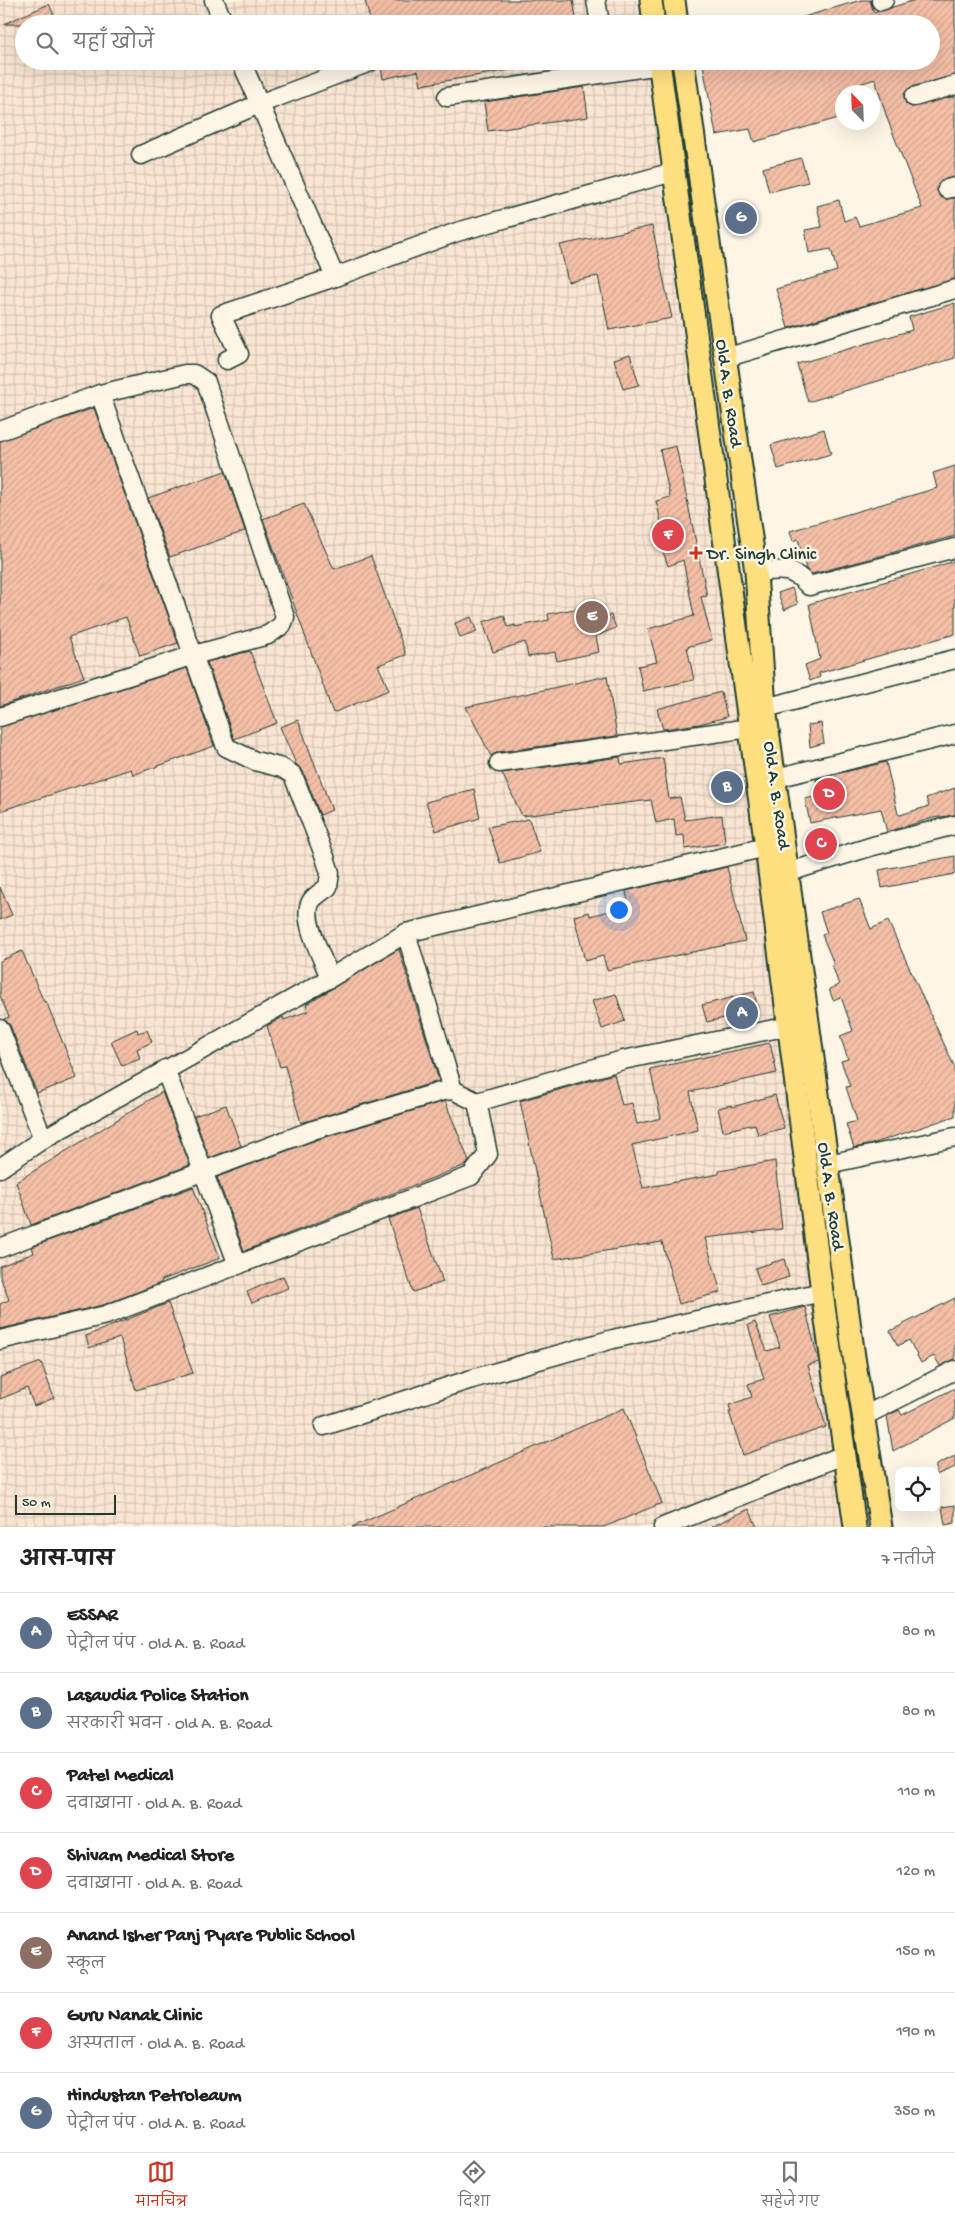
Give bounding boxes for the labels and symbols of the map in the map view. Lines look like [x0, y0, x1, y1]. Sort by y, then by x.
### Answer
north arrow [835, 85, 880, 130]
pin: G [725, 199, 757, 237]
street label: Old A. B. Road [710, 338, 746, 450]
pin: F [652, 516, 684, 554]
place label: Dr. Singh Clinic [706, 545, 817, 566]
marker: Dr. Singh Clinic [689, 546, 703, 560]
pin: E [576, 598, 608, 636]
street label: Old A. B. Road [758, 740, 794, 852]
pin: B [711, 768, 743, 806]
pin: D [813, 775, 845, 813]
pin: C [805, 825, 837, 863]
your location [606, 897, 632, 923]
pin: A [726, 994, 758, 1032]
street label: Old A. B. Road [812, 1141, 848, 1253]
scale bar [15, 1492, 116, 1515]

